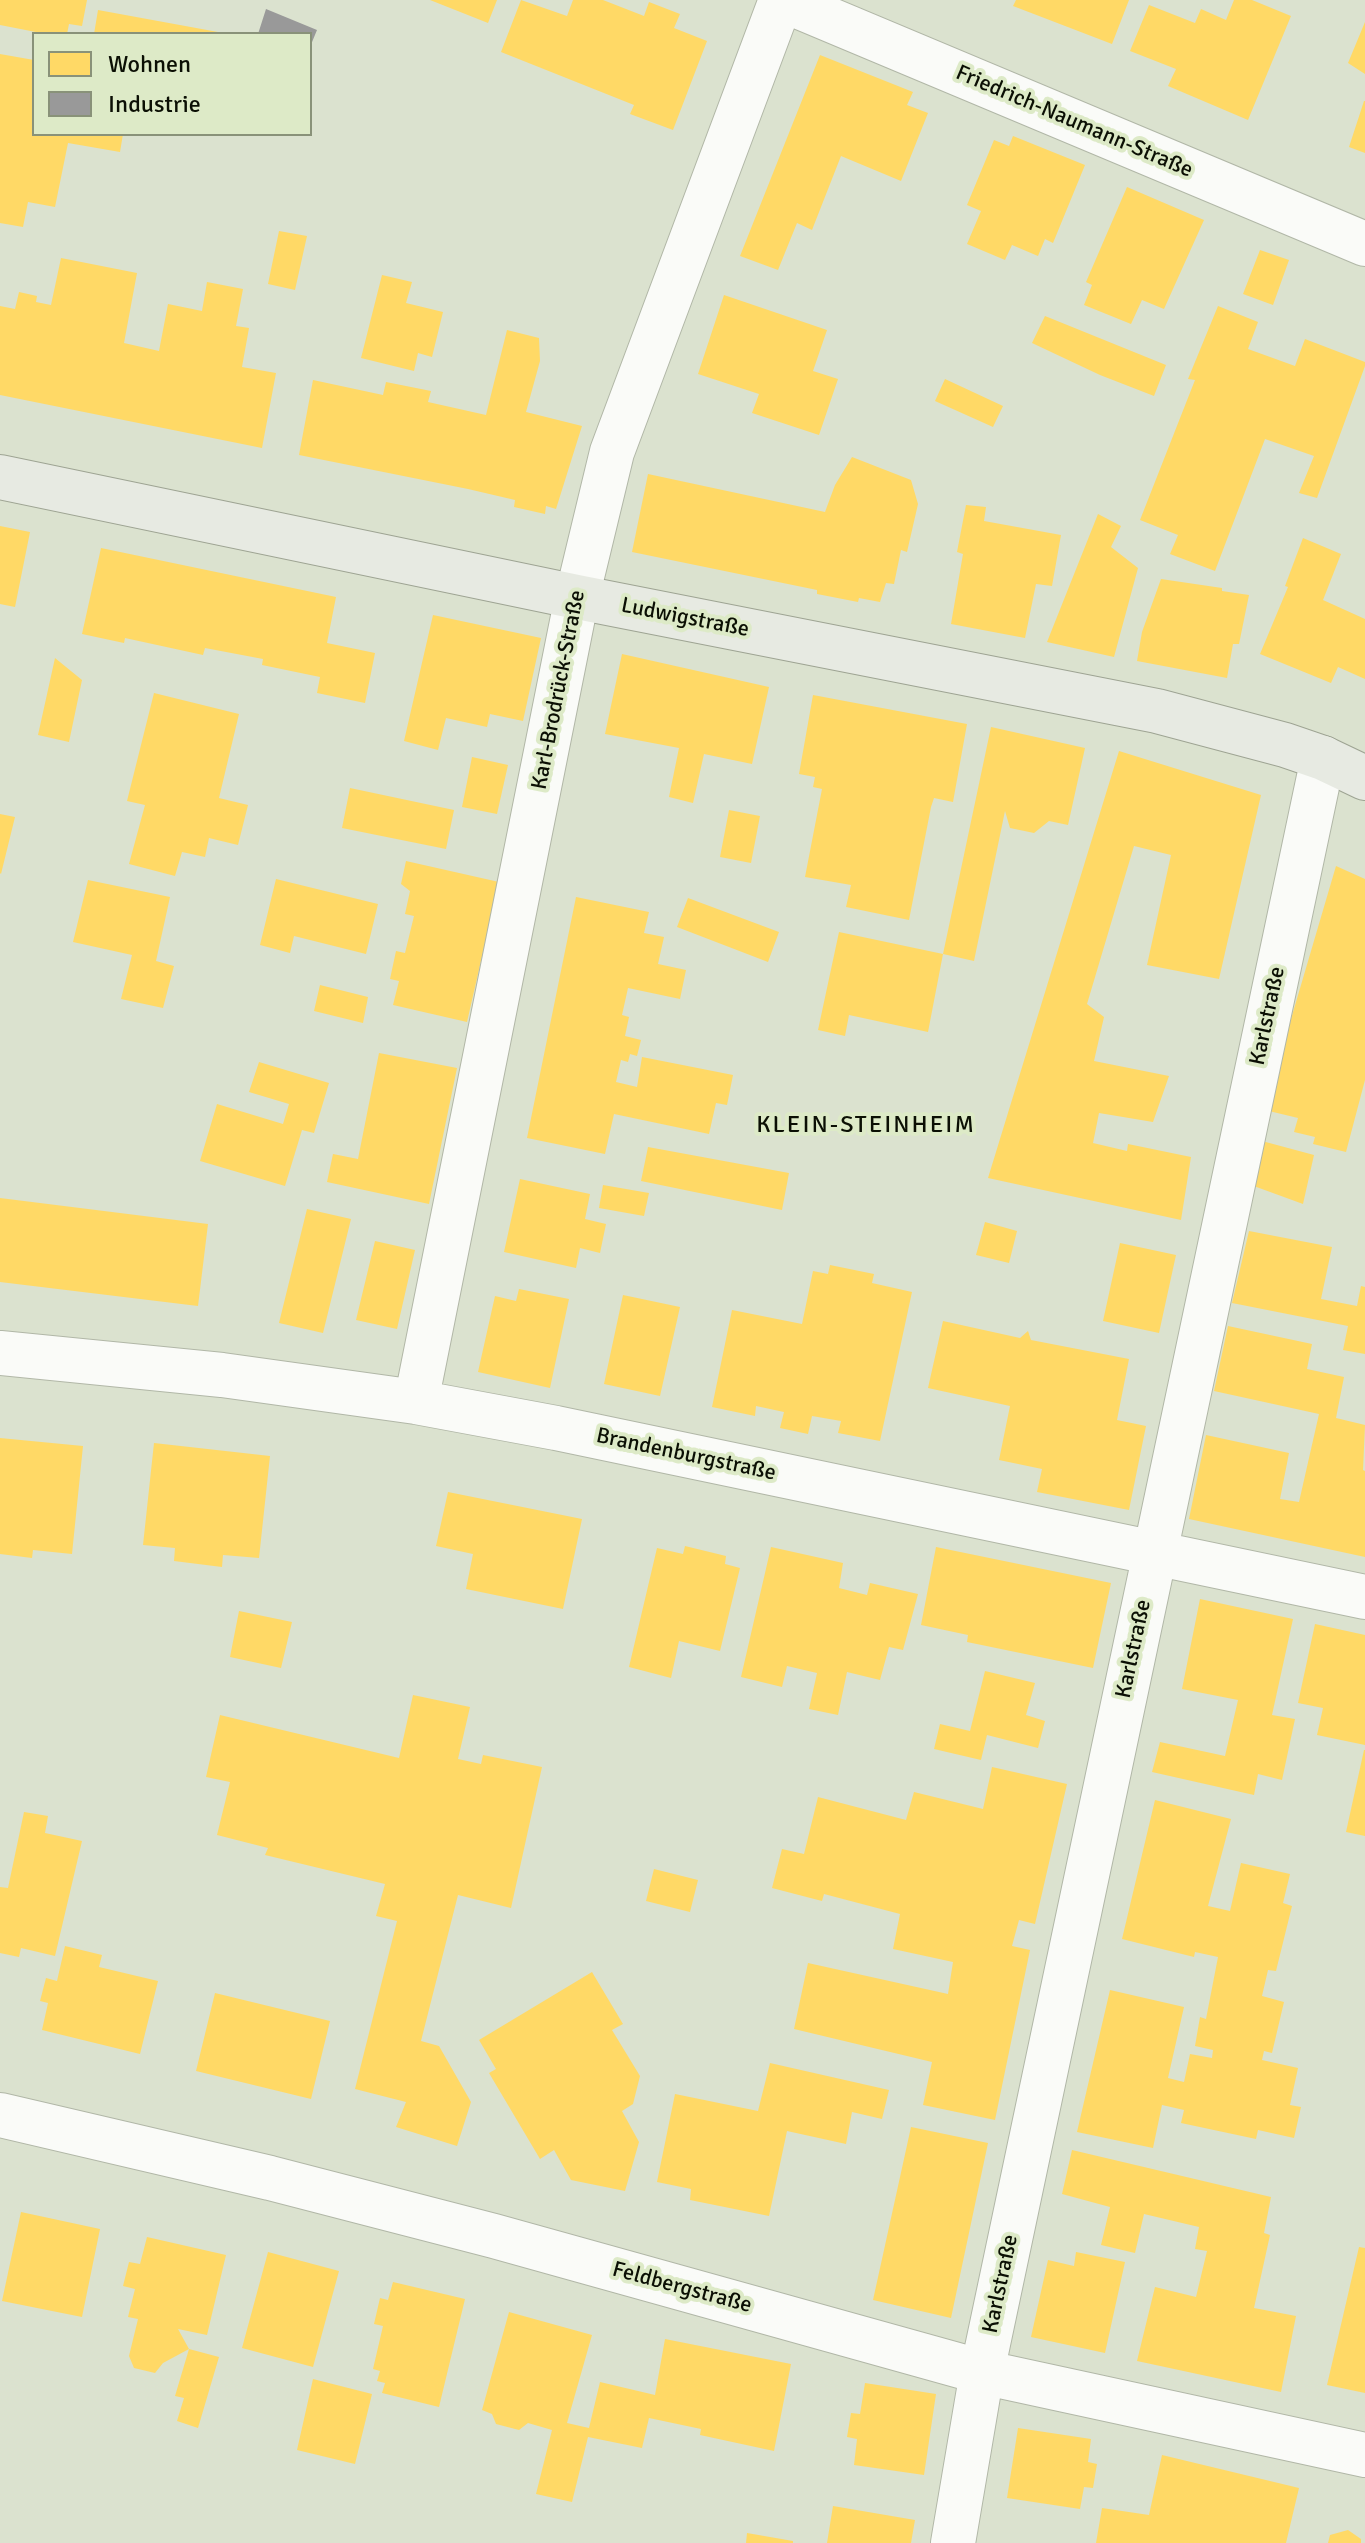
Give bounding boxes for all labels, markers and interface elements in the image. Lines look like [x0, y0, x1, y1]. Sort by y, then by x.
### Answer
legend [32, 32, 312, 136]
text: Wohnen [108, 49, 191, 79]
street label: Friedrich-Naumann-Straße [952, 60, 1196, 184]
text: Industrie [108, 89, 201, 119]
street label: Karl-Brodrück-Straße [527, 588, 591, 792]
street label: Ludwigstraße [619, 593, 751, 643]
street label: Karlstraße [1245, 964, 1291, 1068]
district label: KLEIN-STEINHEIM [756, 1112, 976, 1140]
street label: Brandenburgstraße [594, 1423, 778, 1487]
street label: Karlstraße [1111, 1597, 1157, 1701]
street label: Karlstraße [978, 2232, 1024, 2336]
street label: Feldbergstraße [609, 2257, 755, 2319]

